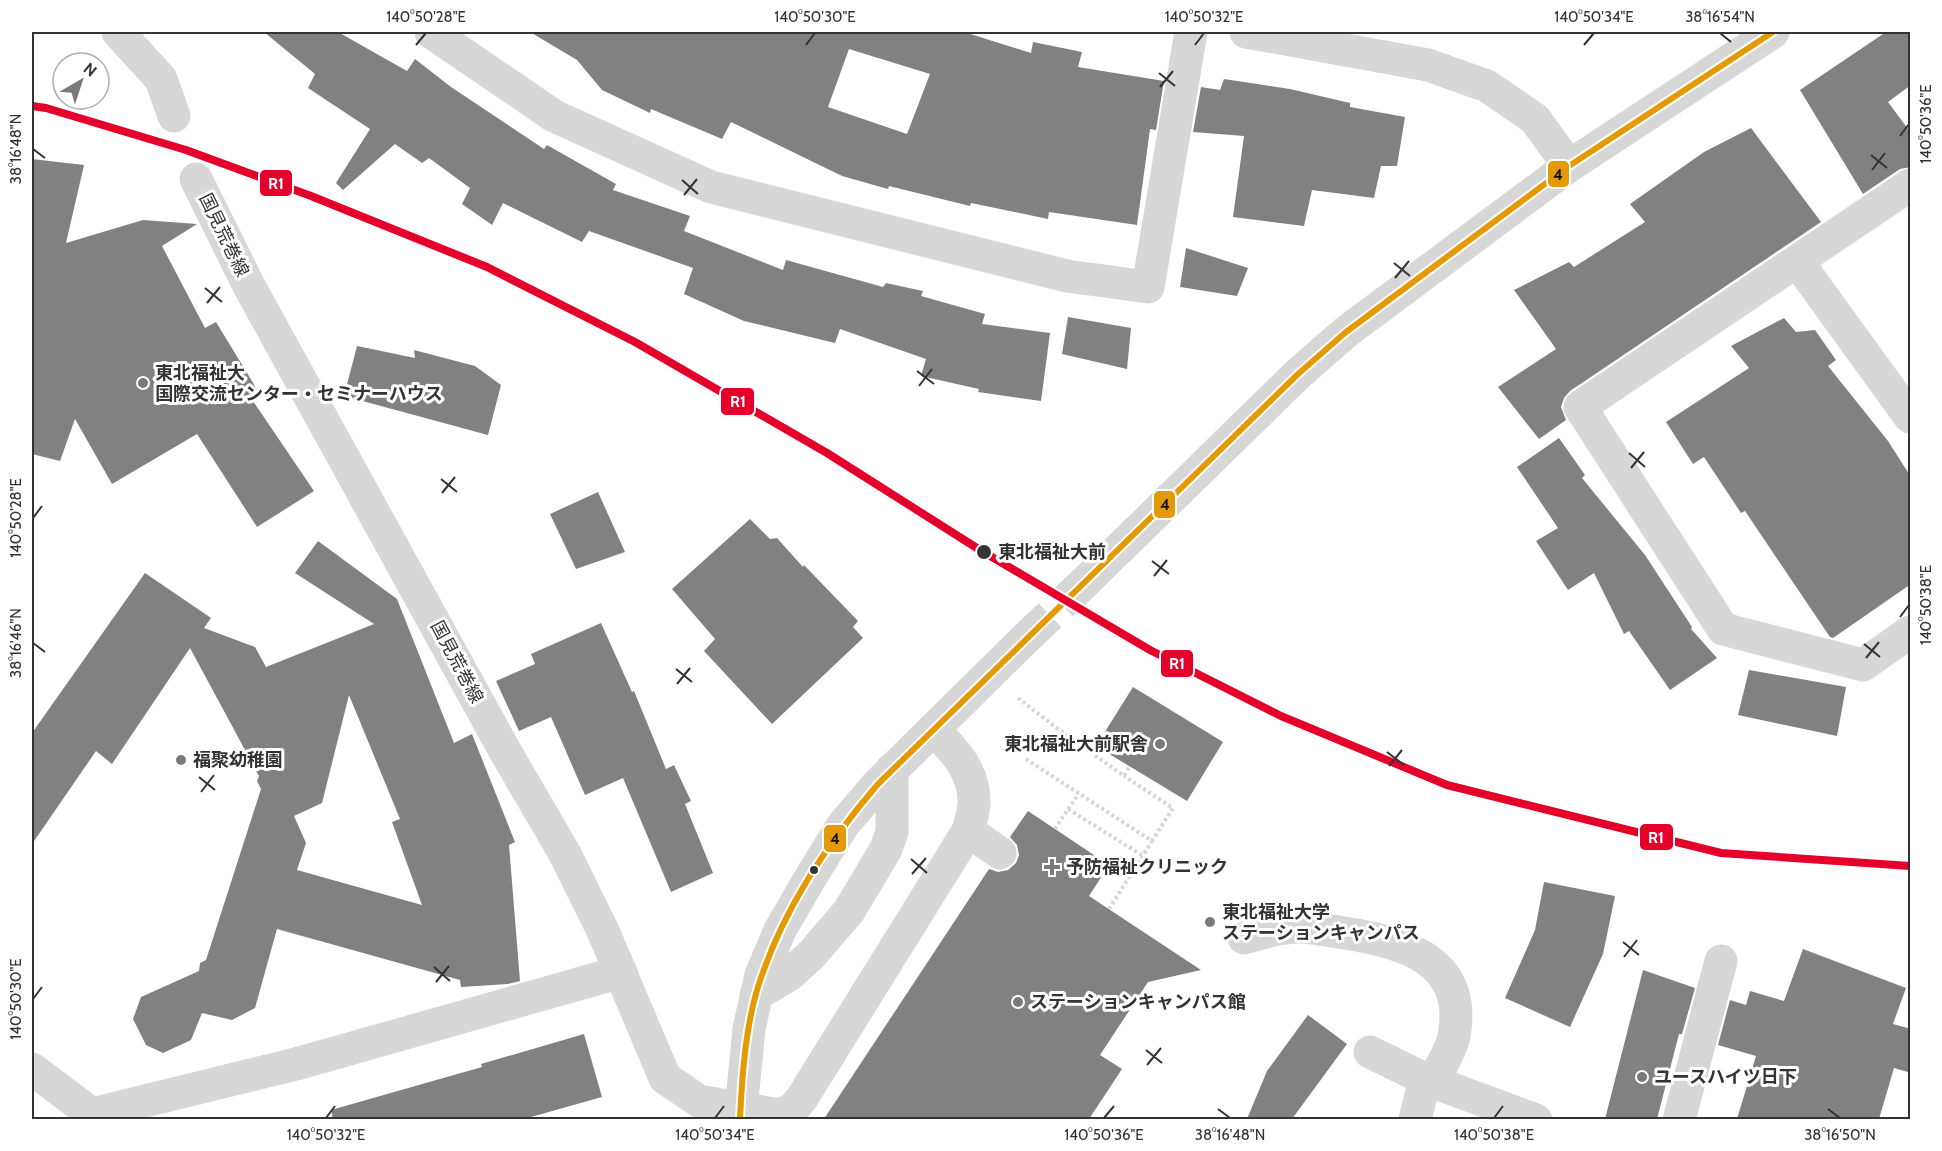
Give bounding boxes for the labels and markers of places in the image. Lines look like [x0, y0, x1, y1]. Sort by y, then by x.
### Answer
place label: 東北福祉大 国際交流センター・セミナーハウス [155, 362, 443, 405]
marker: 東北福祉大 国際交流センター・セミナーハウス [136, 376, 150, 390]
place label: 東北福祉大前 [998, 541, 1106, 563]
marker: 東北福祉大前 [975, 543, 993, 561]
place label: 東北福祉大前駅舎 [1004, 733, 1148, 755]
marker: 東北福祉大前駅舎 [1153, 737, 1167, 751]
place label: 福聚幼稚園 [193, 749, 283, 771]
marker: 福聚幼稚園 [174, 753, 188, 767]
place label: 予防福祉クリニック [1066, 856, 1228, 878]
marker: 予防福祉クリニック [1043, 858, 1061, 876]
unlabelled marker [808, 864, 820, 876]
place label: 東北福祉大学 ステーションキャンパス [1222, 901, 1420, 944]
marker: 東北福祉大学 ステーションキャンパス [1203, 915, 1217, 929]
place label: ステーションキャンパス館 [1030, 991, 1246, 1013]
marker: ステーションキャンパス館 [1011, 995, 1025, 1009]
place label: ユースハイツ日下 [1654, 1066, 1797, 1088]
marker: ユースハイツ日下 [1635, 1070, 1649, 1084]

